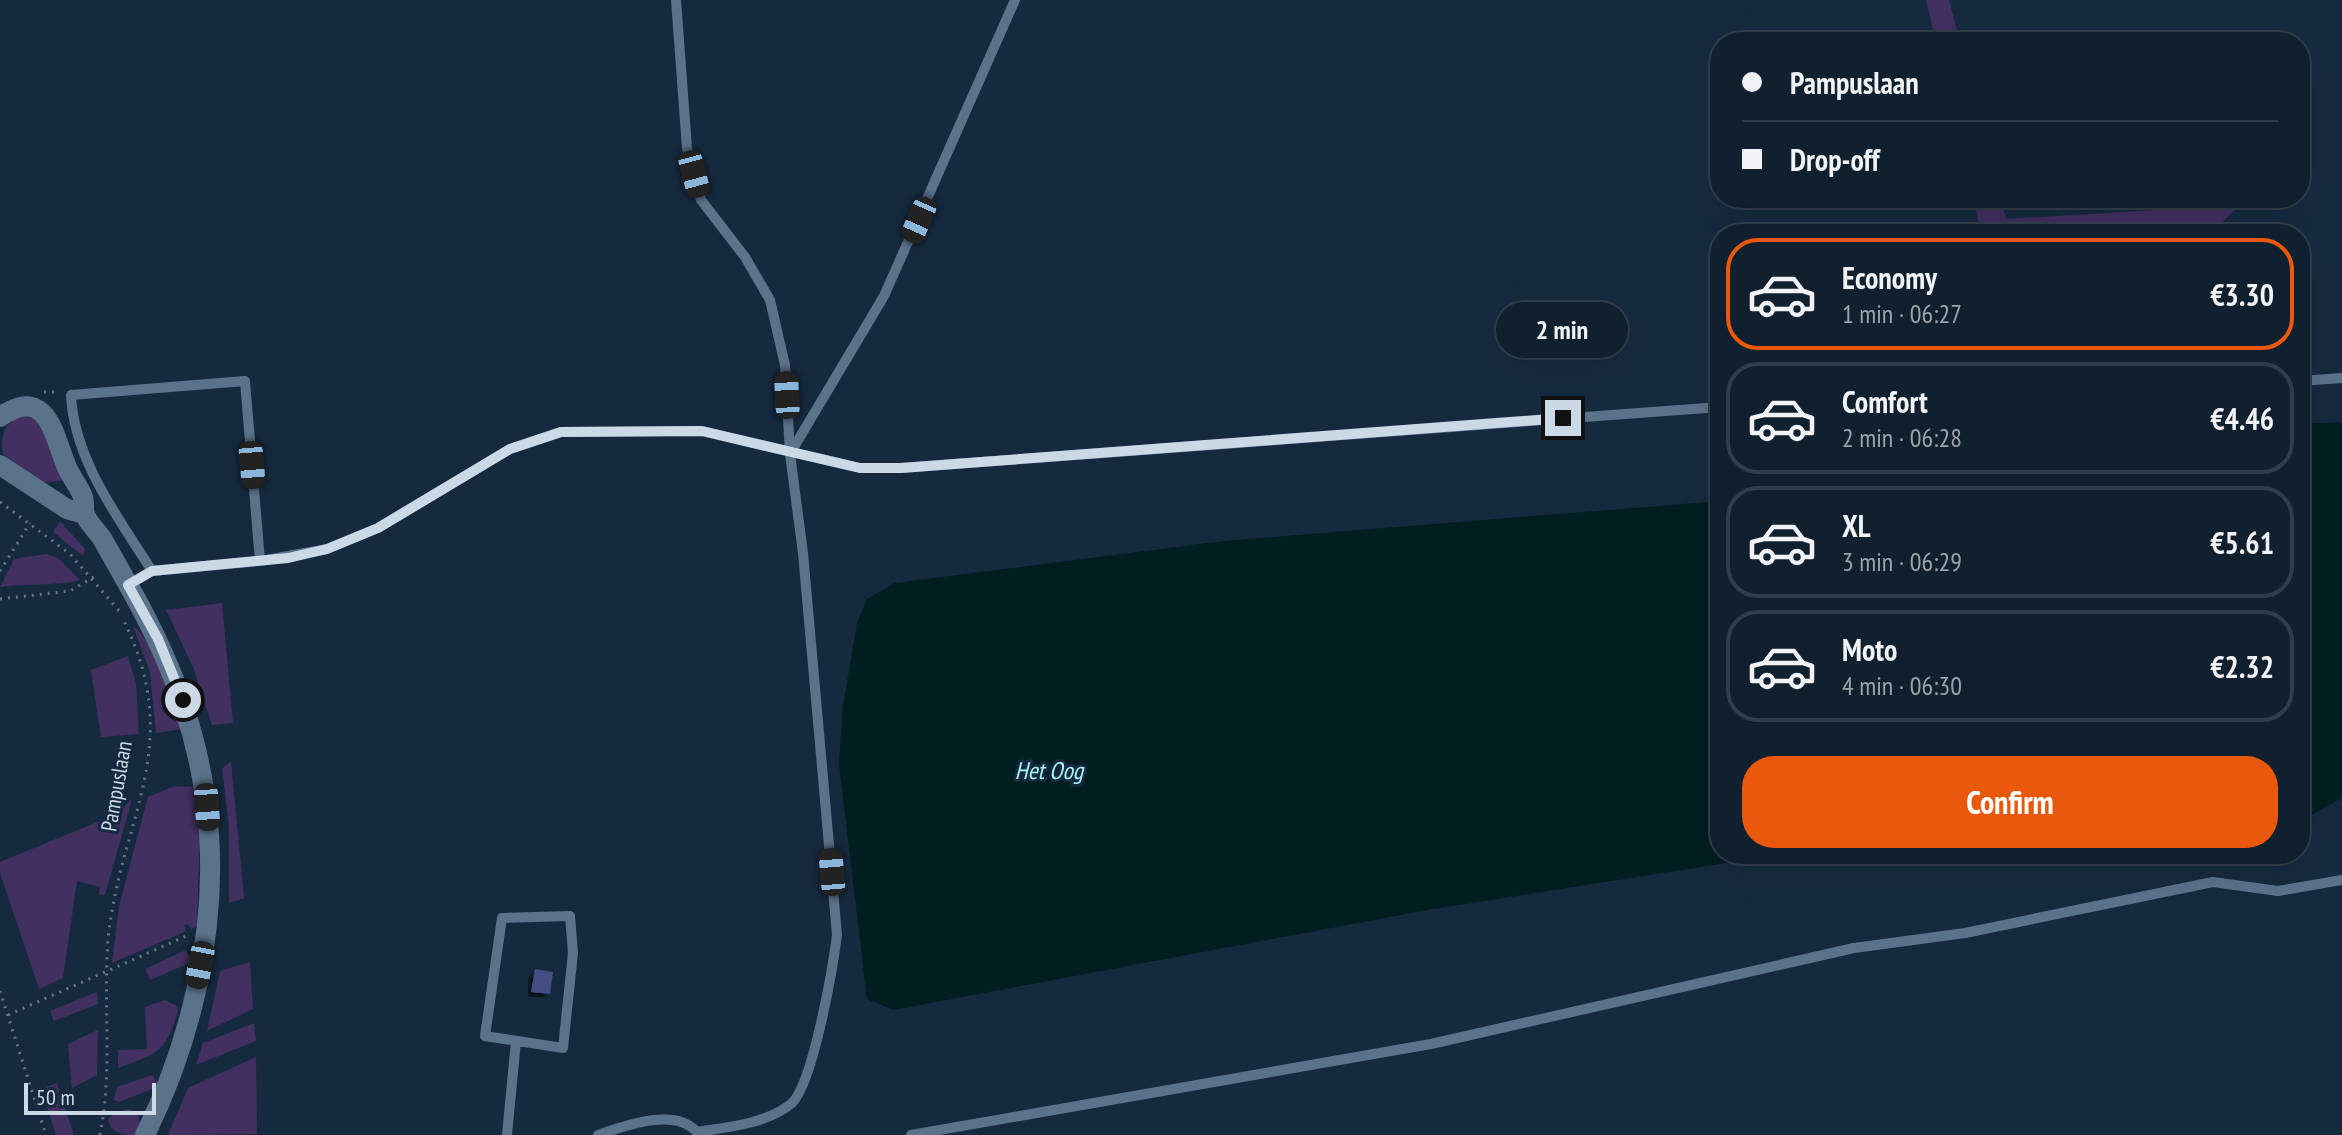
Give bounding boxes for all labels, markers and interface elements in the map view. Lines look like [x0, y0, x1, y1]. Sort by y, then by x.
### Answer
text: Pampuslaan [1790, 63, 1919, 102]
text: Drop-off [1790, 140, 1880, 179]
car [676, 148, 712, 200]
car [898, 193, 940, 247]
icon: car [1746, 258, 1818, 330]
text: Economy [1842, 258, 1937, 297]
text: €3.30 [2210, 275, 2274, 314]
text: 1 min · 06:27 [1842, 297, 1962, 330]
callout: 2 min [1497, 302, 1629, 358]
text: 2 min [1536, 313, 1588, 346]
car [774, 370, 800, 420]
icon: car [1746, 382, 1818, 454]
text: Comfort [1842, 382, 1928, 421]
text: €4.46 [2210, 399, 2274, 438]
route end [1545, 400, 1581, 436]
text: 2 min · 06:28 [1842, 421, 1962, 454]
car [238, 440, 266, 490]
icon: car [1746, 506, 1818, 578]
text: XL [1842, 506, 1871, 545]
text: €5.61 [2210, 523, 2274, 562]
text: 3 min · 06:29 [1842, 545, 1962, 578]
icon: car [1746, 630, 1818, 702]
text: Moto [1842, 630, 1897, 669]
text: €2.32 [2210, 647, 2274, 686]
text: 4 min · 06:30 [1842, 669, 1962, 702]
route start [165, 682, 201, 718]
street label: Pampuslaan [94, 739, 138, 833]
water label: Het Oog [1015, 755, 1085, 786]
button: Confirm [1742, 756, 2278, 848]
car [193, 782, 221, 832]
car [818, 847, 846, 897]
car [184, 939, 216, 991]
scale bar [24, 1079, 156, 1115]
text: 50 m [36, 1083, 75, 1111]

